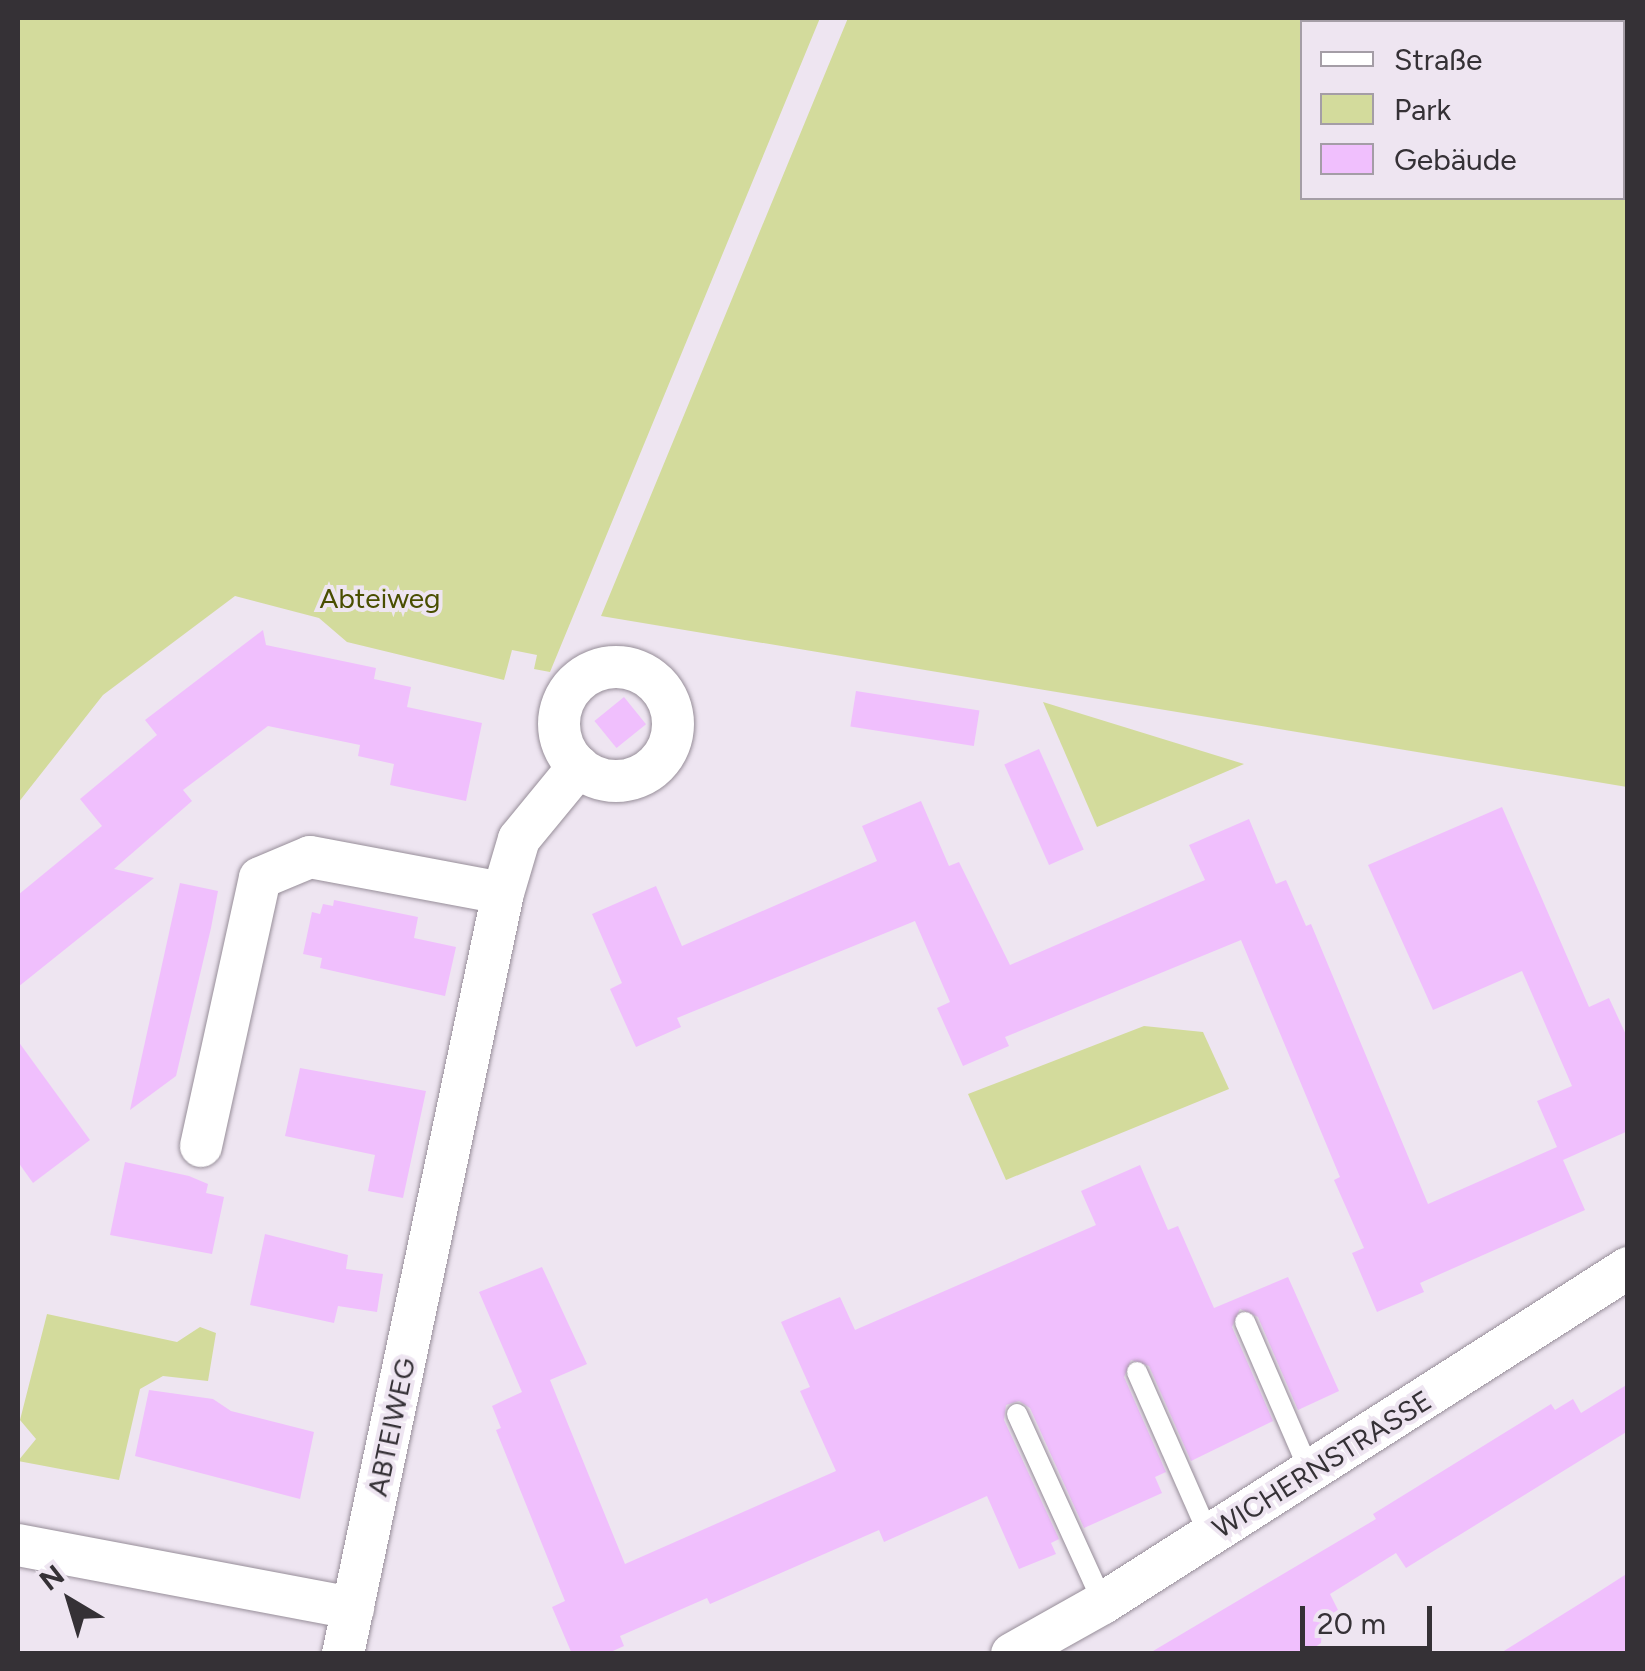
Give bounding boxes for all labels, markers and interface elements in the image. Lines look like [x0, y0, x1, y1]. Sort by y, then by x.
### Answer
legend [1300, 20, 1625, 200]
text: Straße [1394, 41, 1483, 78]
text: Park [1394, 91, 1451, 128]
text: Gebäude [1394, 141, 1517, 178]
park label: Abteiweg [319, 581, 441, 615]
street label: ABTEIWEG [360, 1355, 422, 1499]
street label: WICHERNSTRASSE [1206, 1383, 1438, 1545]
north arrow [20, 1551, 120, 1651]
text: N [33, 1557, 71, 1597]
scale bar [1305, 1586, 1438, 1648]
text: 20 m [1317, 1605, 1386, 1642]

